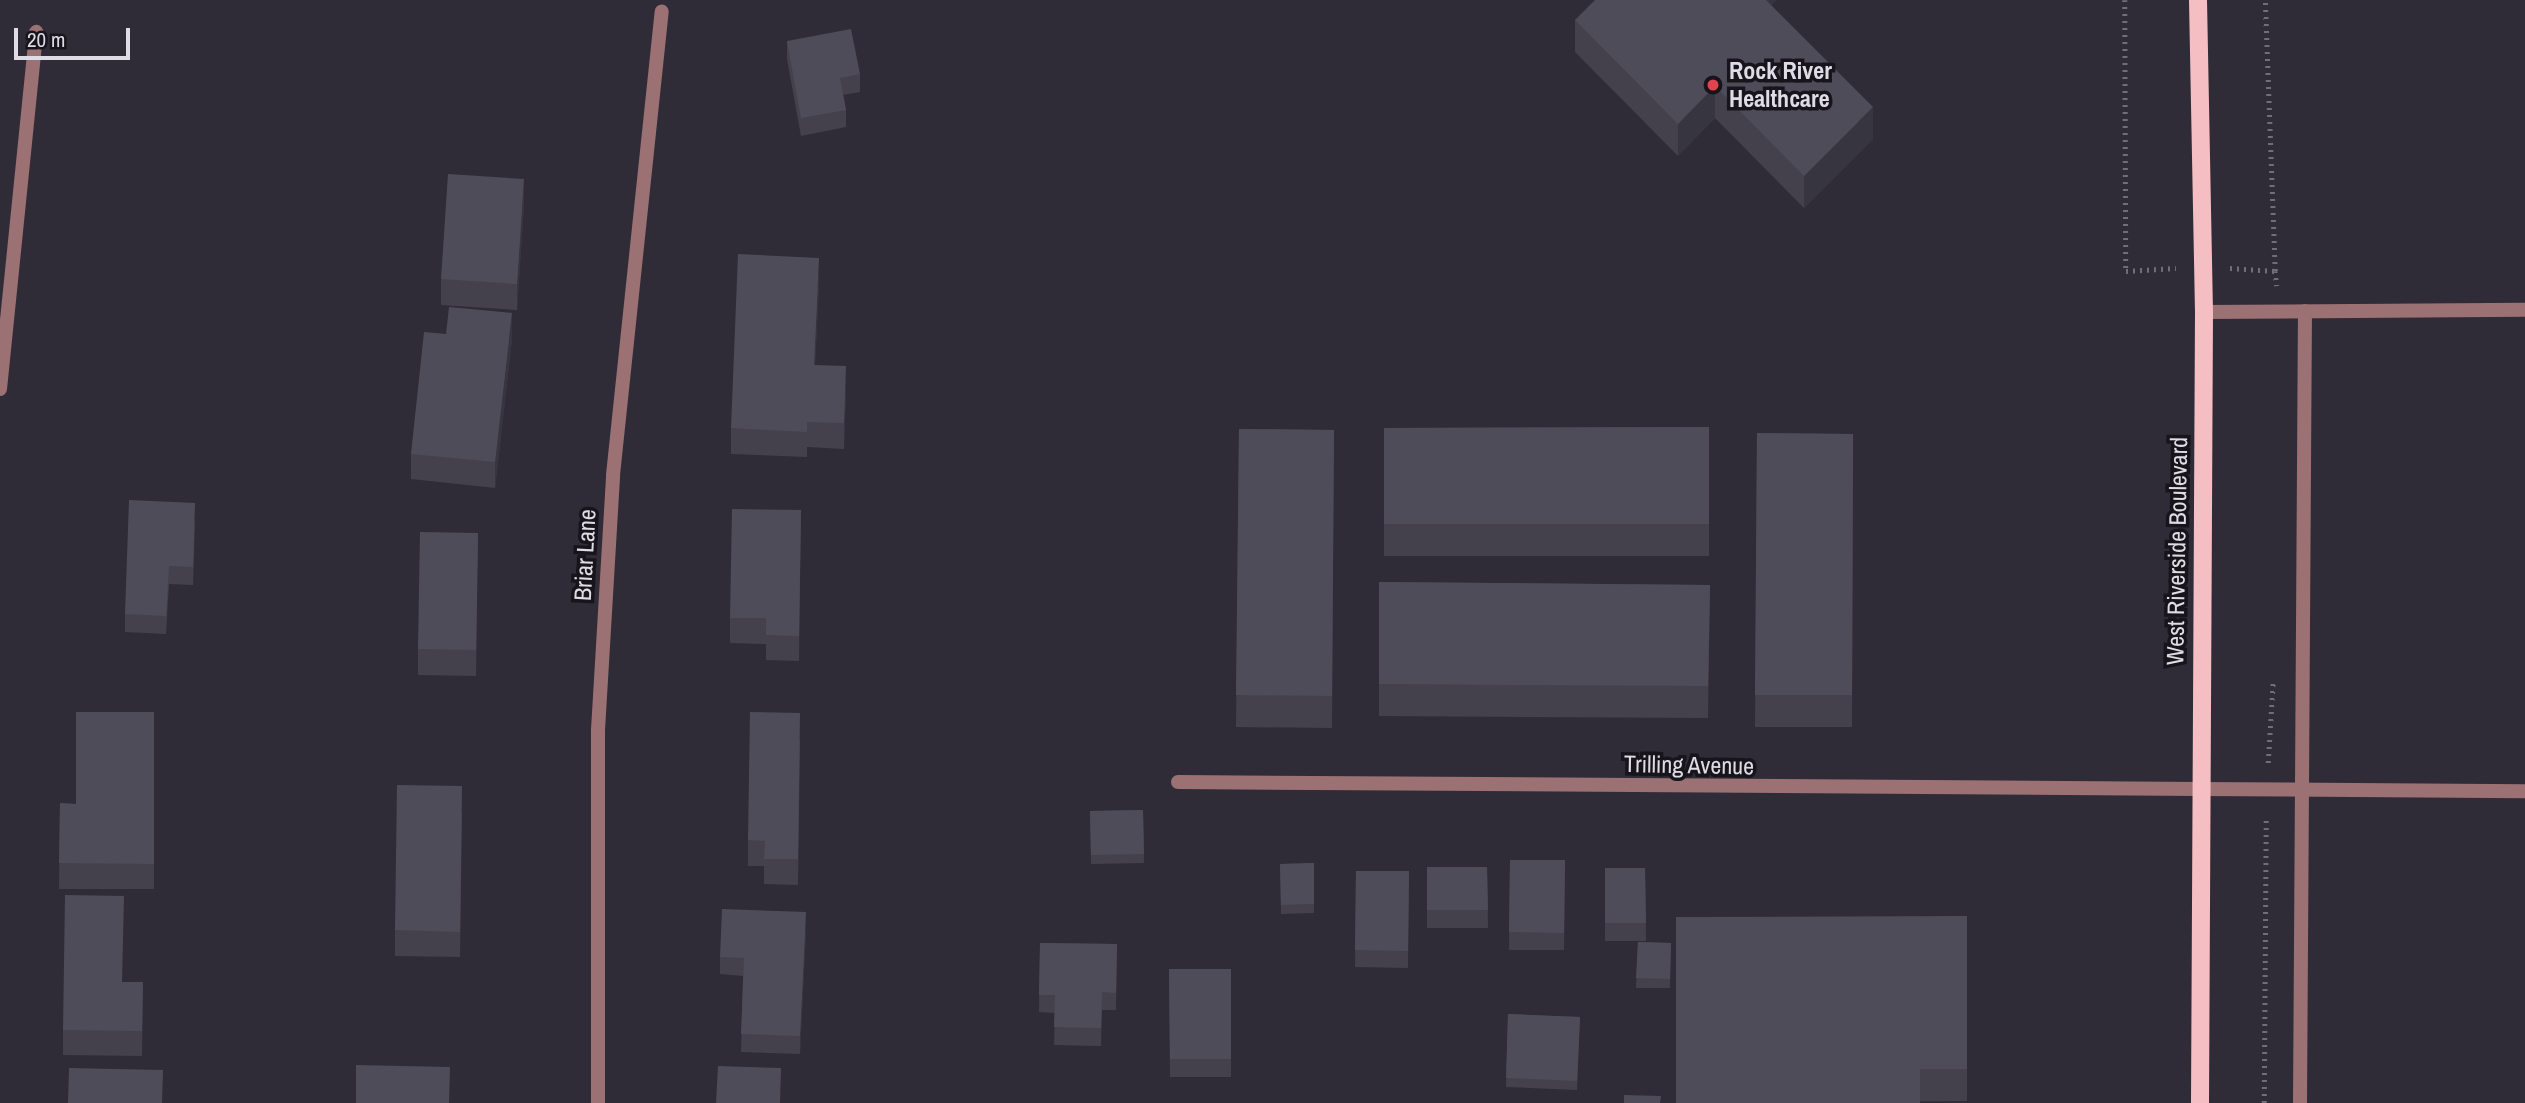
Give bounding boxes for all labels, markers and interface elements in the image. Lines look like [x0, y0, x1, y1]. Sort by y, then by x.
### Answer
scale bar [18, 14, 133, 58]
text: 20 m [27, 25, 65, 54]
place label: Rock River Healthcare [1729, 57, 1832, 113]
marker: Rock River Healthcare [1703, 75, 1723, 95]
street label: West Riverside Boulevard [2161, 437, 2193, 665]
street label: Briar Lane [568, 508, 602, 602]
street label: Trilling Avenue [1623, 749, 1755, 781]

